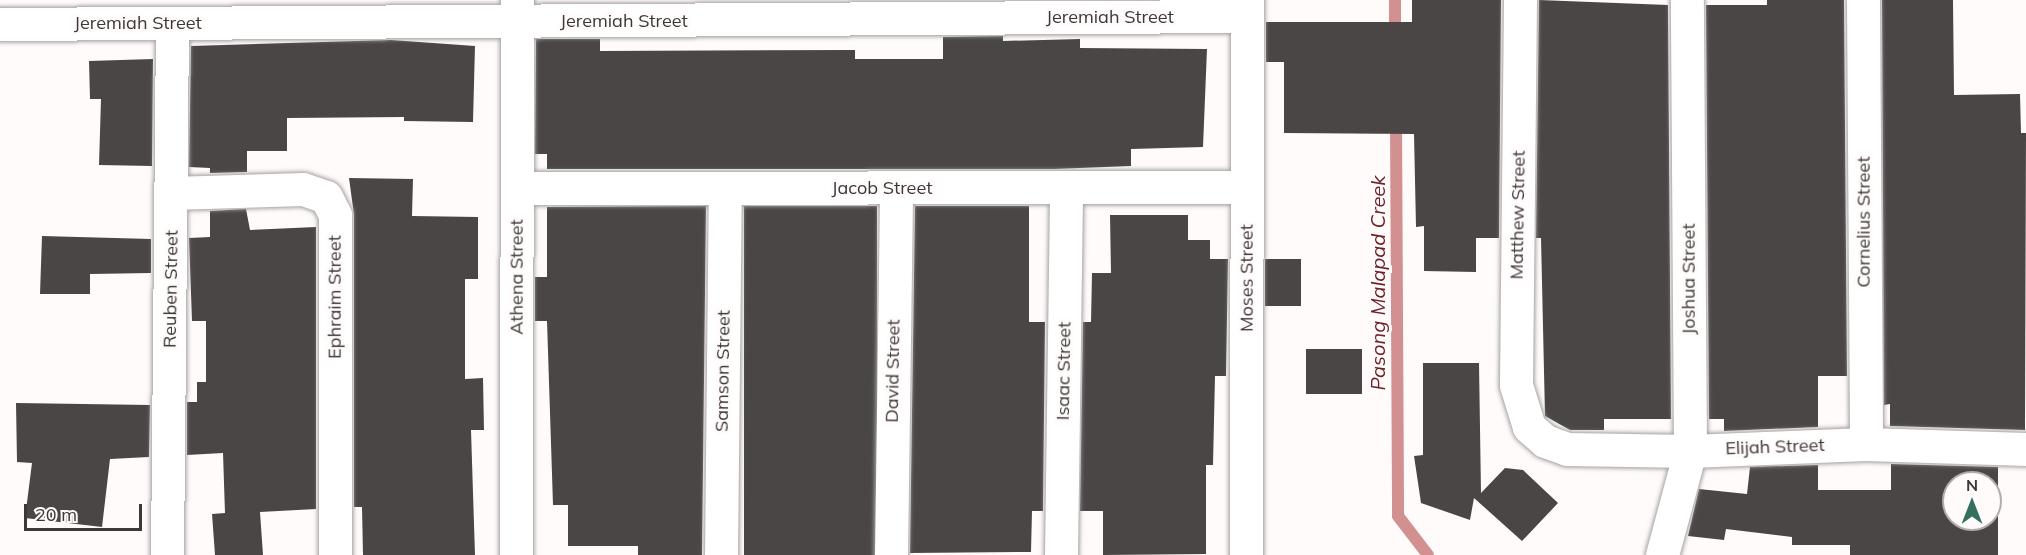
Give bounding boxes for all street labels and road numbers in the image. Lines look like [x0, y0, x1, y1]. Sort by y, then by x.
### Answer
street label: Jeremiah Street [1046, 6, 1174, 28]
street label: Jeremiah Street [560, 10, 688, 32]
street label: Jeremiah Street [74, 12, 202, 34]
street label: Matthew Street [1506, 150, 1530, 280]
street label: Cornelius Street [1853, 156, 1875, 288]
street label: Jacob Street [831, 177, 933, 199]
street label: Athena Street [506, 219, 528, 335]
street label: Joshua Street [1678, 223, 1700, 335]
street label: Moses Street [1236, 224, 1258, 332]
street label: Reuben Street [159, 230, 183, 348]
street label: Ephraim Street [324, 235, 346, 359]
street label: Samson Street [711, 310, 735, 432]
street label: David Street [881, 319, 905, 423]
street label: Isaac Street [1052, 322, 1076, 420]
street label: Elijah Street [1725, 434, 1825, 460]

